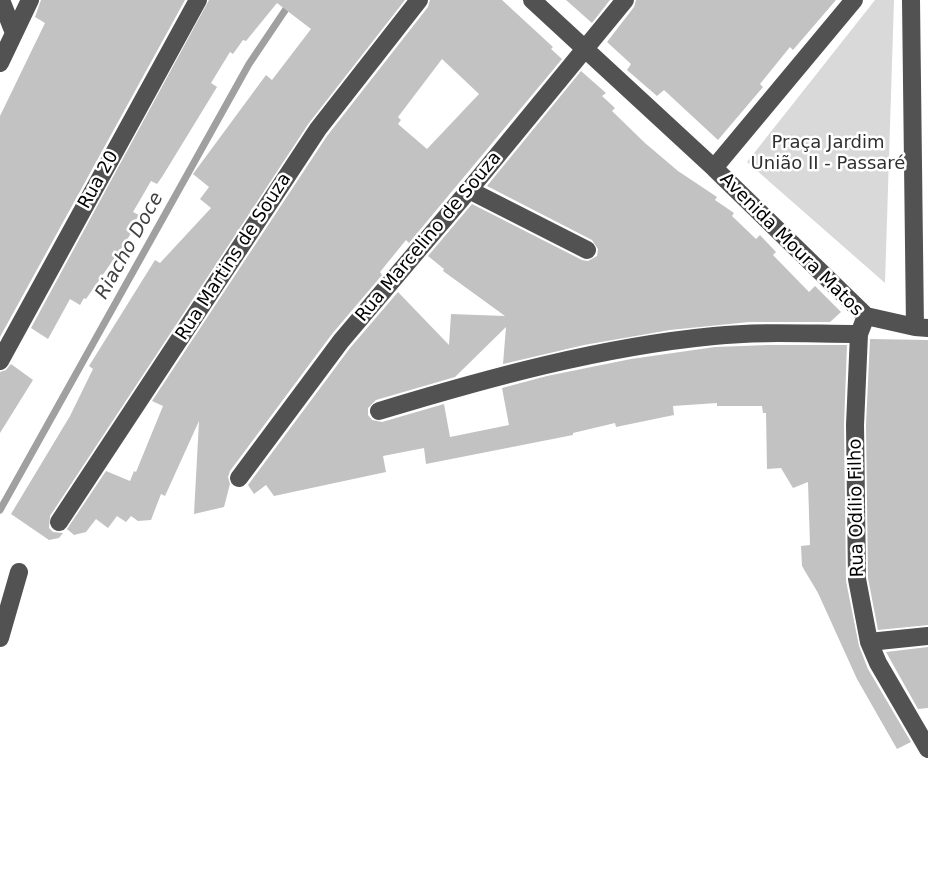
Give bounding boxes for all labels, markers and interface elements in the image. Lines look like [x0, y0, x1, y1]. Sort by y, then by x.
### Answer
park label: Praça Jardim União II - Passaré [751, 132, 905, 174]
street label: Rua 20 [74, 147, 124, 213]
street label: Rua Marcelino de Souza [352, 148, 506, 326]
street label: Rua Martins de Souza [172, 169, 296, 345]
street label: Avenida Moura Matos [715, 169, 867, 321]
water label: Riacho Doce [91, 189, 169, 303]
street label: Rua Odílio Filho [845, 438, 869, 578]

